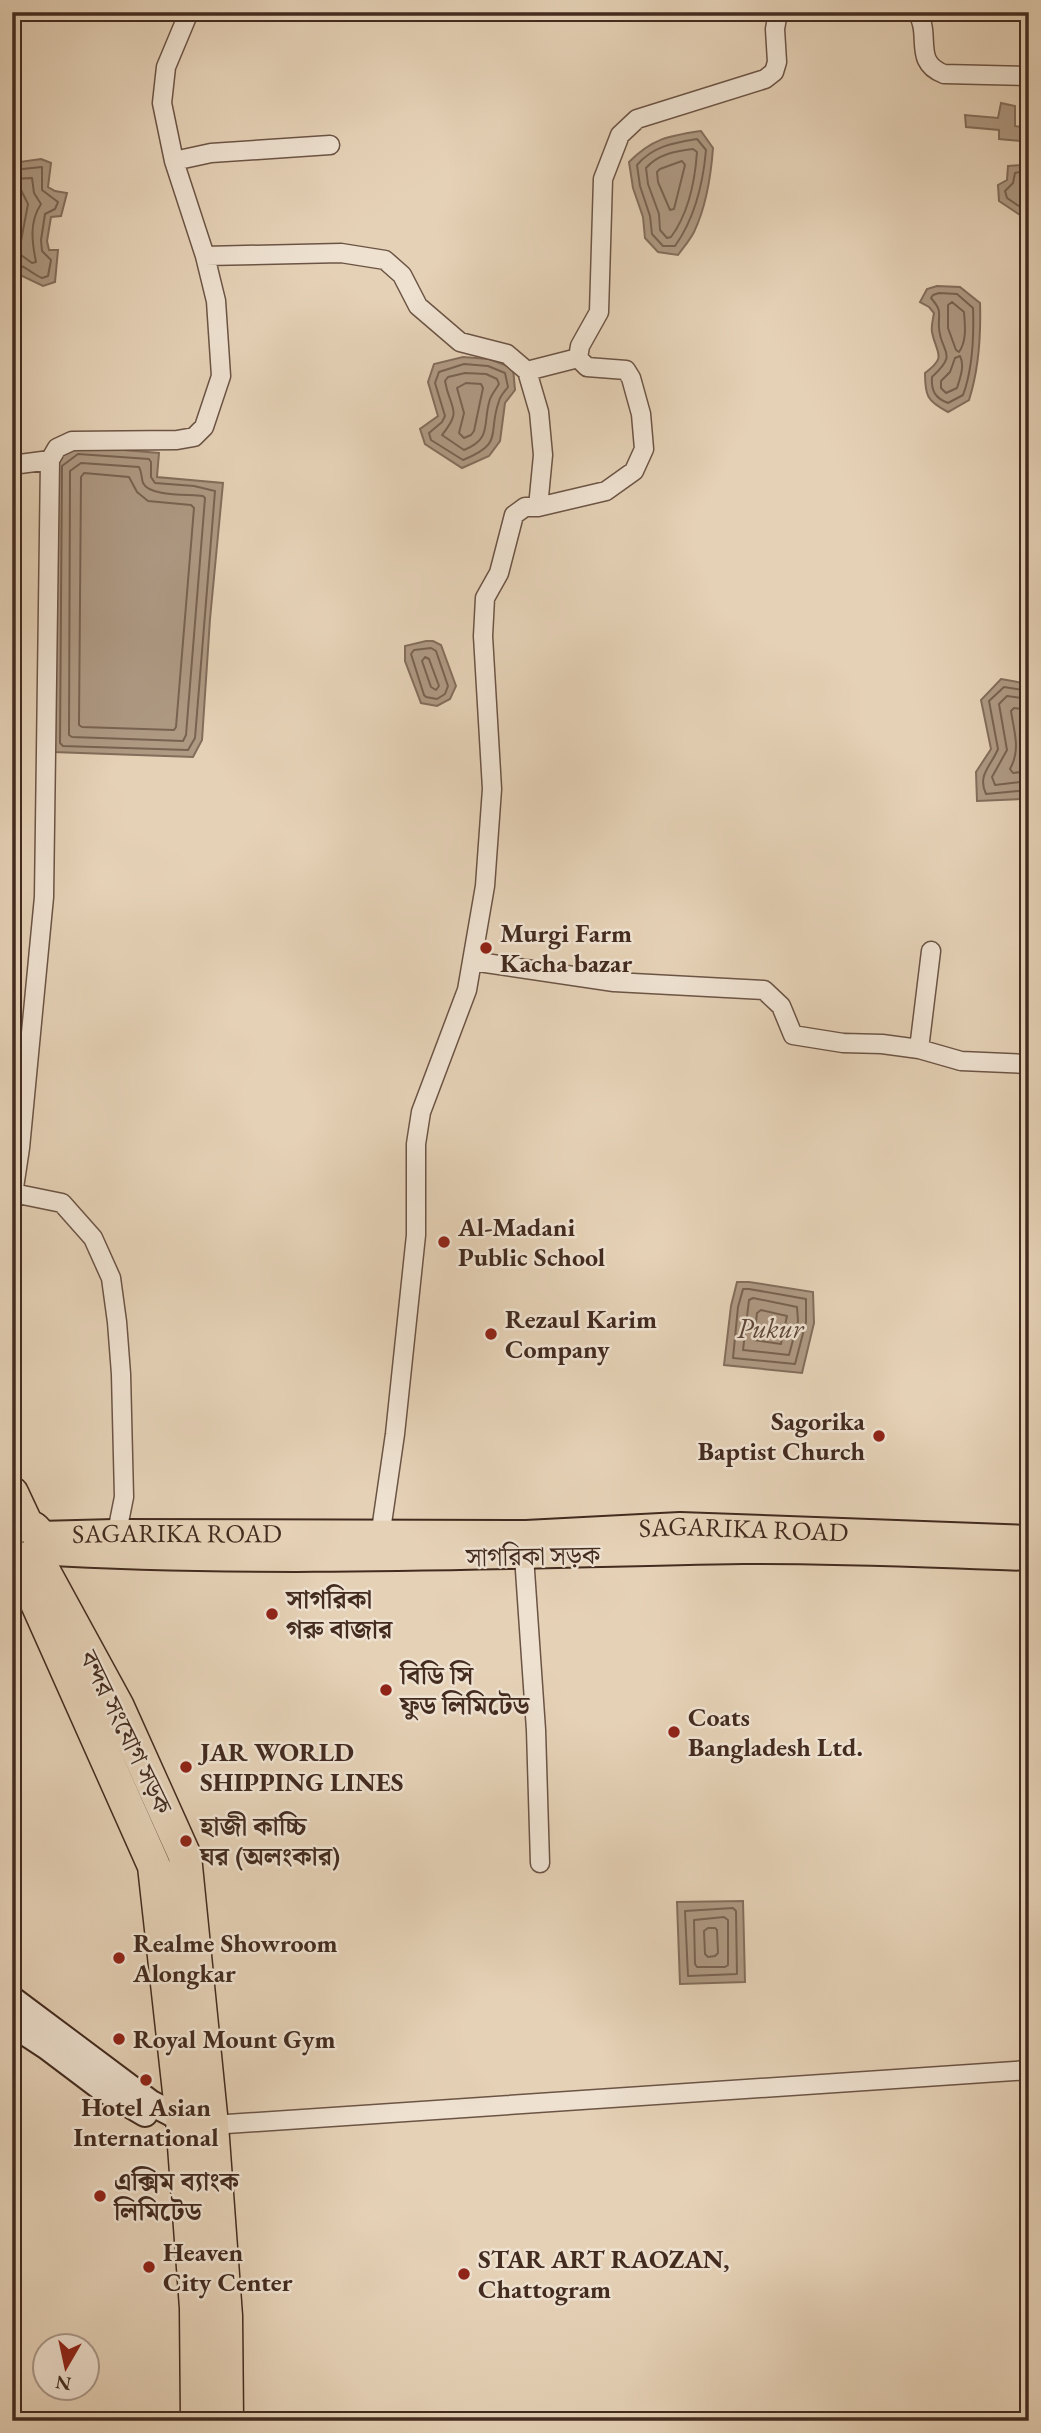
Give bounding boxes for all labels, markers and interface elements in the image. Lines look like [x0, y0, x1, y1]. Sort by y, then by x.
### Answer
place label: Murgi Farm Kacha bazar [500, 916, 632, 980]
marker: Murgi Farm Kacha bazar [478, 940, 494, 956]
place label: Al-Madani Public School [457, 1210, 605, 1274]
marker: Al-Madani Public School [436, 1234, 452, 1250]
place label: Rezaul Karim Company [505, 1302, 657, 1366]
water label: Pukur [737, 1310, 805, 1346]
marker: Rezaul Karim Company [483, 1326, 499, 1342]
place label: Sagorika Baptist Church [698, 1404, 866, 1468]
marker: Sagorika Baptist Church [871, 1428, 887, 1444]
street label: SAGARIKA ROAD [638, 1509, 849, 1549]
street label: SAGARIKA ROAD [72, 1516, 282, 1551]
street label: সাগরিকা সড়ক [465, 1538, 602, 1574]
place label: সাগরিকা গরু বাজার [285, 1582, 394, 1646]
marker: সাগরিকা গরু বাজার [264, 1606, 280, 1622]
street label: বন্দর সংযোগ সড়ক [71, 1644, 181, 1821]
place label: বিডি সি ফুড লিমিটেড [399, 1658, 531, 1722]
marker: বিডি সি ফুড লিমিটেড [378, 1682, 394, 1698]
place label: Coats Bangladesh Ltd. [688, 1700, 863, 1764]
marker: Coats Bangladesh Ltd. [666, 1724, 682, 1740]
place label: JAR WORLD SHIPPING LINES [197, 1735, 404, 1799]
marker: JAR WORLD SHIPPING LINES [178, 1759, 194, 1775]
place label: হাজী কাচ্চি ঘর (অলংকার) [199, 1809, 340, 1873]
marker: হাজী কাচ্চি ঘর (অলংকার) [178, 1833, 194, 1849]
place label: Realme Showroom Alongkar [132, 1926, 338, 1990]
marker: Realme Showroom Alongkar [111, 1950, 127, 1966]
place label: Royal Mount Gym [133, 2022, 335, 2056]
marker: Royal Mount Gym [111, 2031, 127, 2047]
marker: Hotel Asian International [138, 2072, 154, 2088]
place label: Hotel Asian International [73, 2090, 219, 2154]
place label: এক্সিম ব্যাংক লিমিটেড [113, 2164, 241, 2228]
marker: এক্সিম ব্যাংক লিমিটেড [92, 2188, 108, 2204]
place label: Heaven City Center [163, 2235, 293, 2299]
place label: STAR ART RAOZAN, Chattogram [478, 2242, 729, 2306]
marker: Heaven City Center [141, 2259, 157, 2275]
marker: STAR ART RAOZAN, Chattogram [456, 2266, 472, 2282]
north arrow [32, 2332, 102, 2402]
text: N [53, 2370, 73, 2397]

